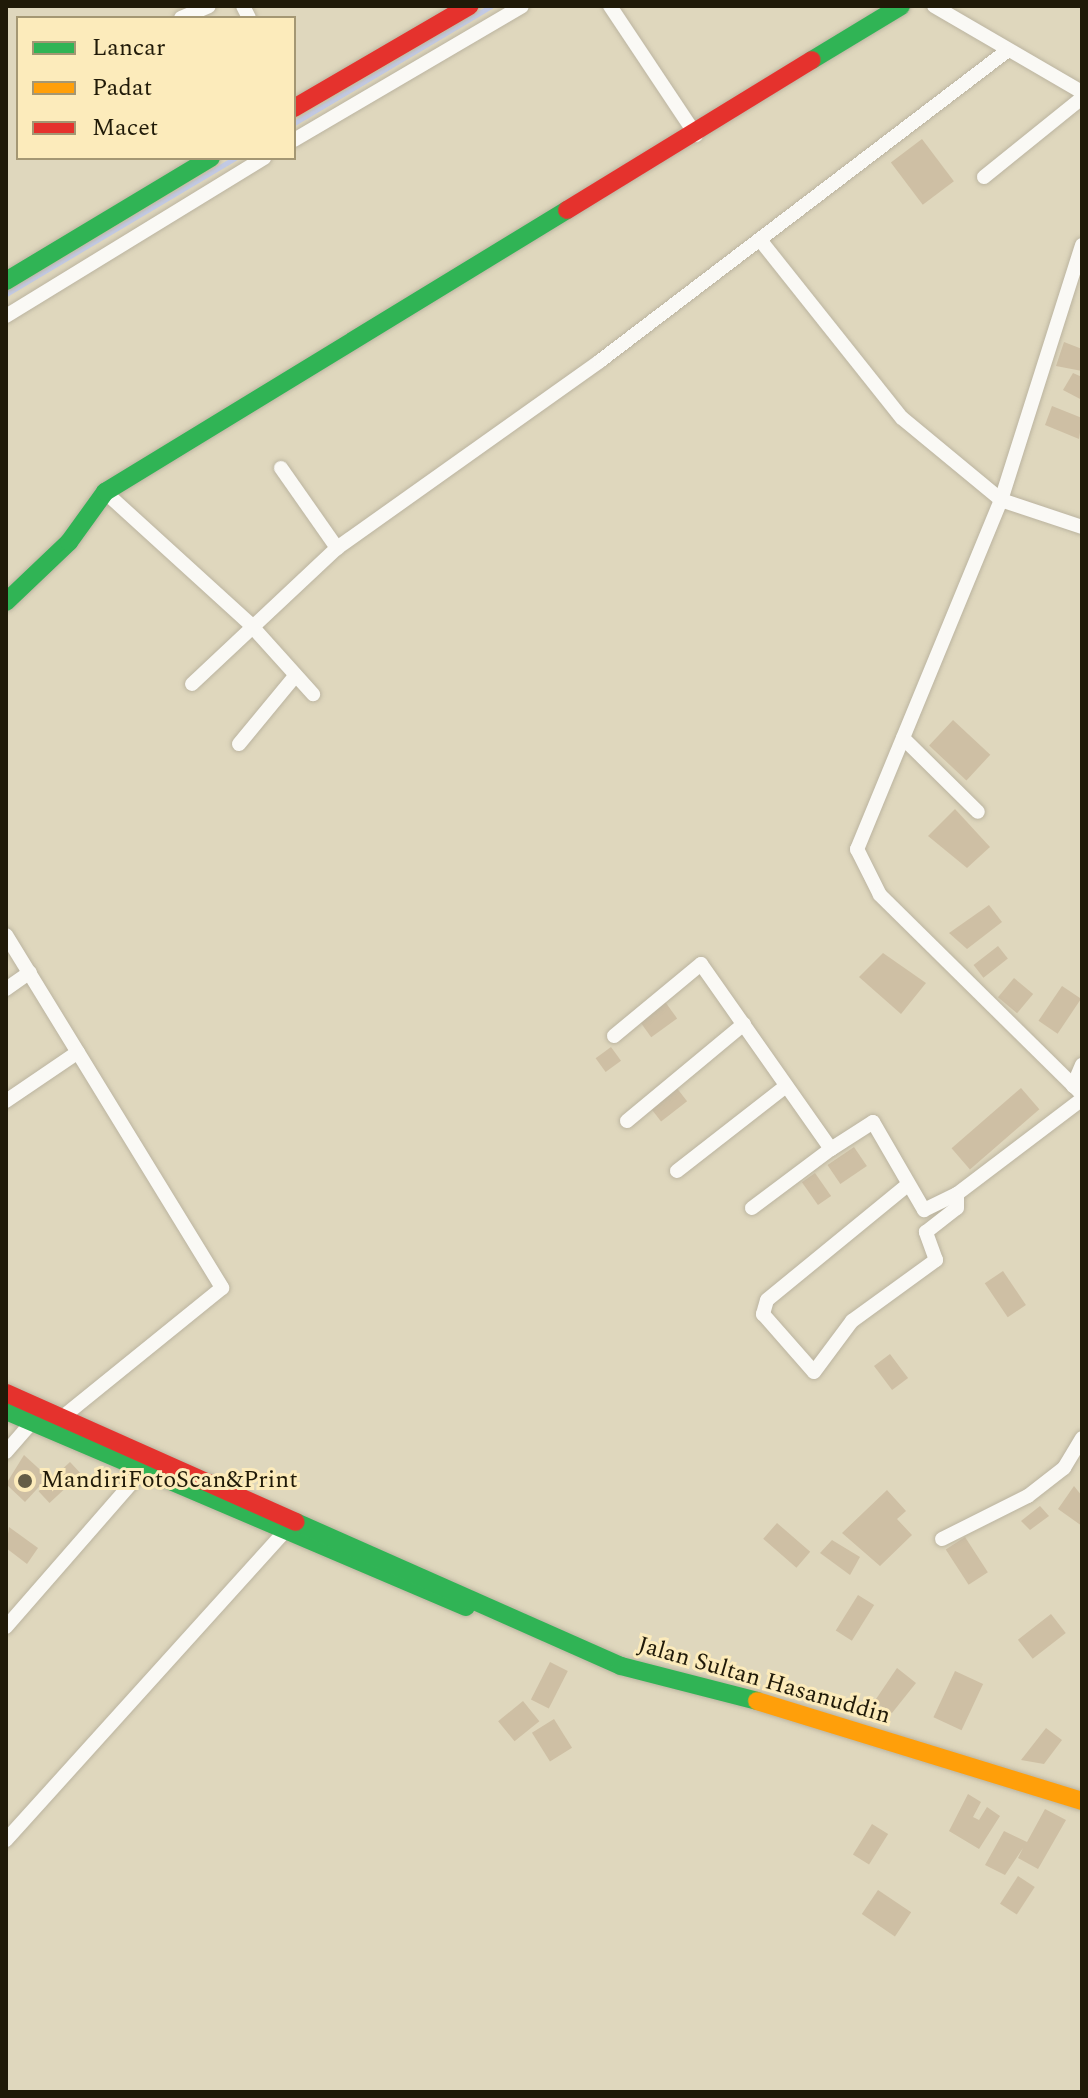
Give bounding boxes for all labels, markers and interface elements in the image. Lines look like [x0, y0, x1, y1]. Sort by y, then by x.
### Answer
legend [16, 16, 296, 160]
text: Lancar [92, 30, 166, 66]
text: Padat [92, 70, 152, 106]
text: Macet [92, 110, 158, 146]
place label: MandiriFotoScan&Print [41, 1467, 298, 1495]
marker: MandiriFotoScan&Print [16, 1472, 34, 1490]
street label: Jalan Sultan Hasanuddin [634, 1631, 894, 1731]

